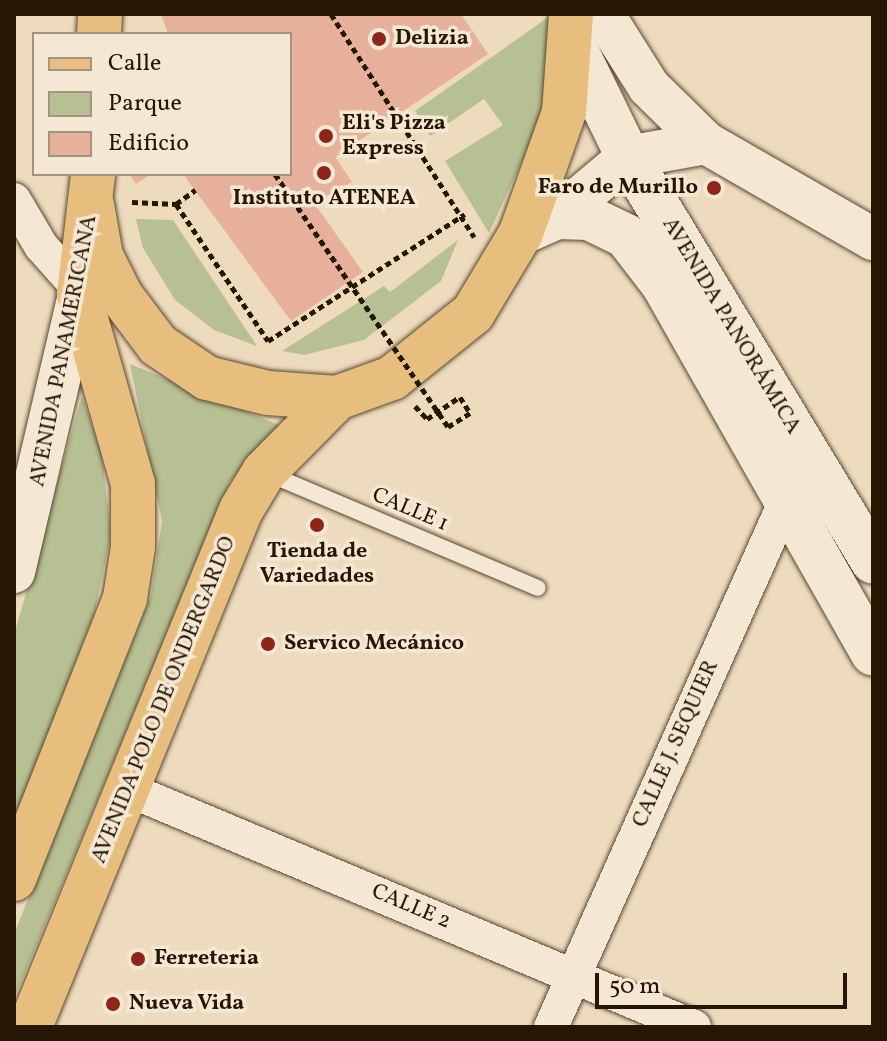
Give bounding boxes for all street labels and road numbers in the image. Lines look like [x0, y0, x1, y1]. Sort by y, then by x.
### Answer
street label: AVENIDA PANAMERICANA [25, 213, 103, 489]
street label: AVENIDA PANORÁMICA [656, 213, 806, 439]
street label: CALLE 1 [368, 482, 452, 538]
street label: AVENIDA POLO DE ONDERGARDO [86, 533, 242, 867]
street label: CALLE J. SEQUIER [627, 656, 725, 832]
street label: CALLE 2 [367, 879, 455, 935]

